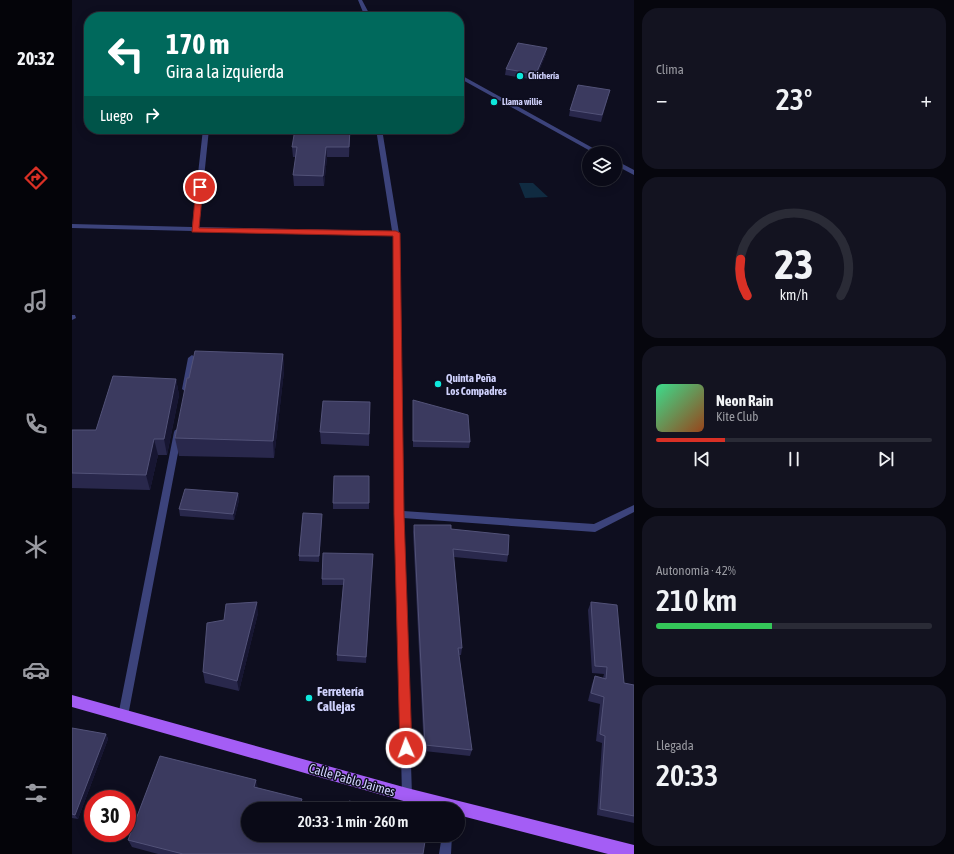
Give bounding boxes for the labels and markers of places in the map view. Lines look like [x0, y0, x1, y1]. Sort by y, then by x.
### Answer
marker: Chichería [515, 71, 525, 81]
place label: Chichería [528, 71, 559, 81]
marker: Llama willie [489, 97, 499, 107]
place label: Llama willie [502, 97, 542, 107]
pin [183, 170, 217, 204]
place label: Quinta Peña Los Compadres [446, 372, 507, 397]
marker: Quinta Peña Los Compadres [433, 379, 443, 389]
place label: Ferretería Callejas [317, 684, 364, 714]
marker: Ferretería Callejas [304, 693, 314, 703]

